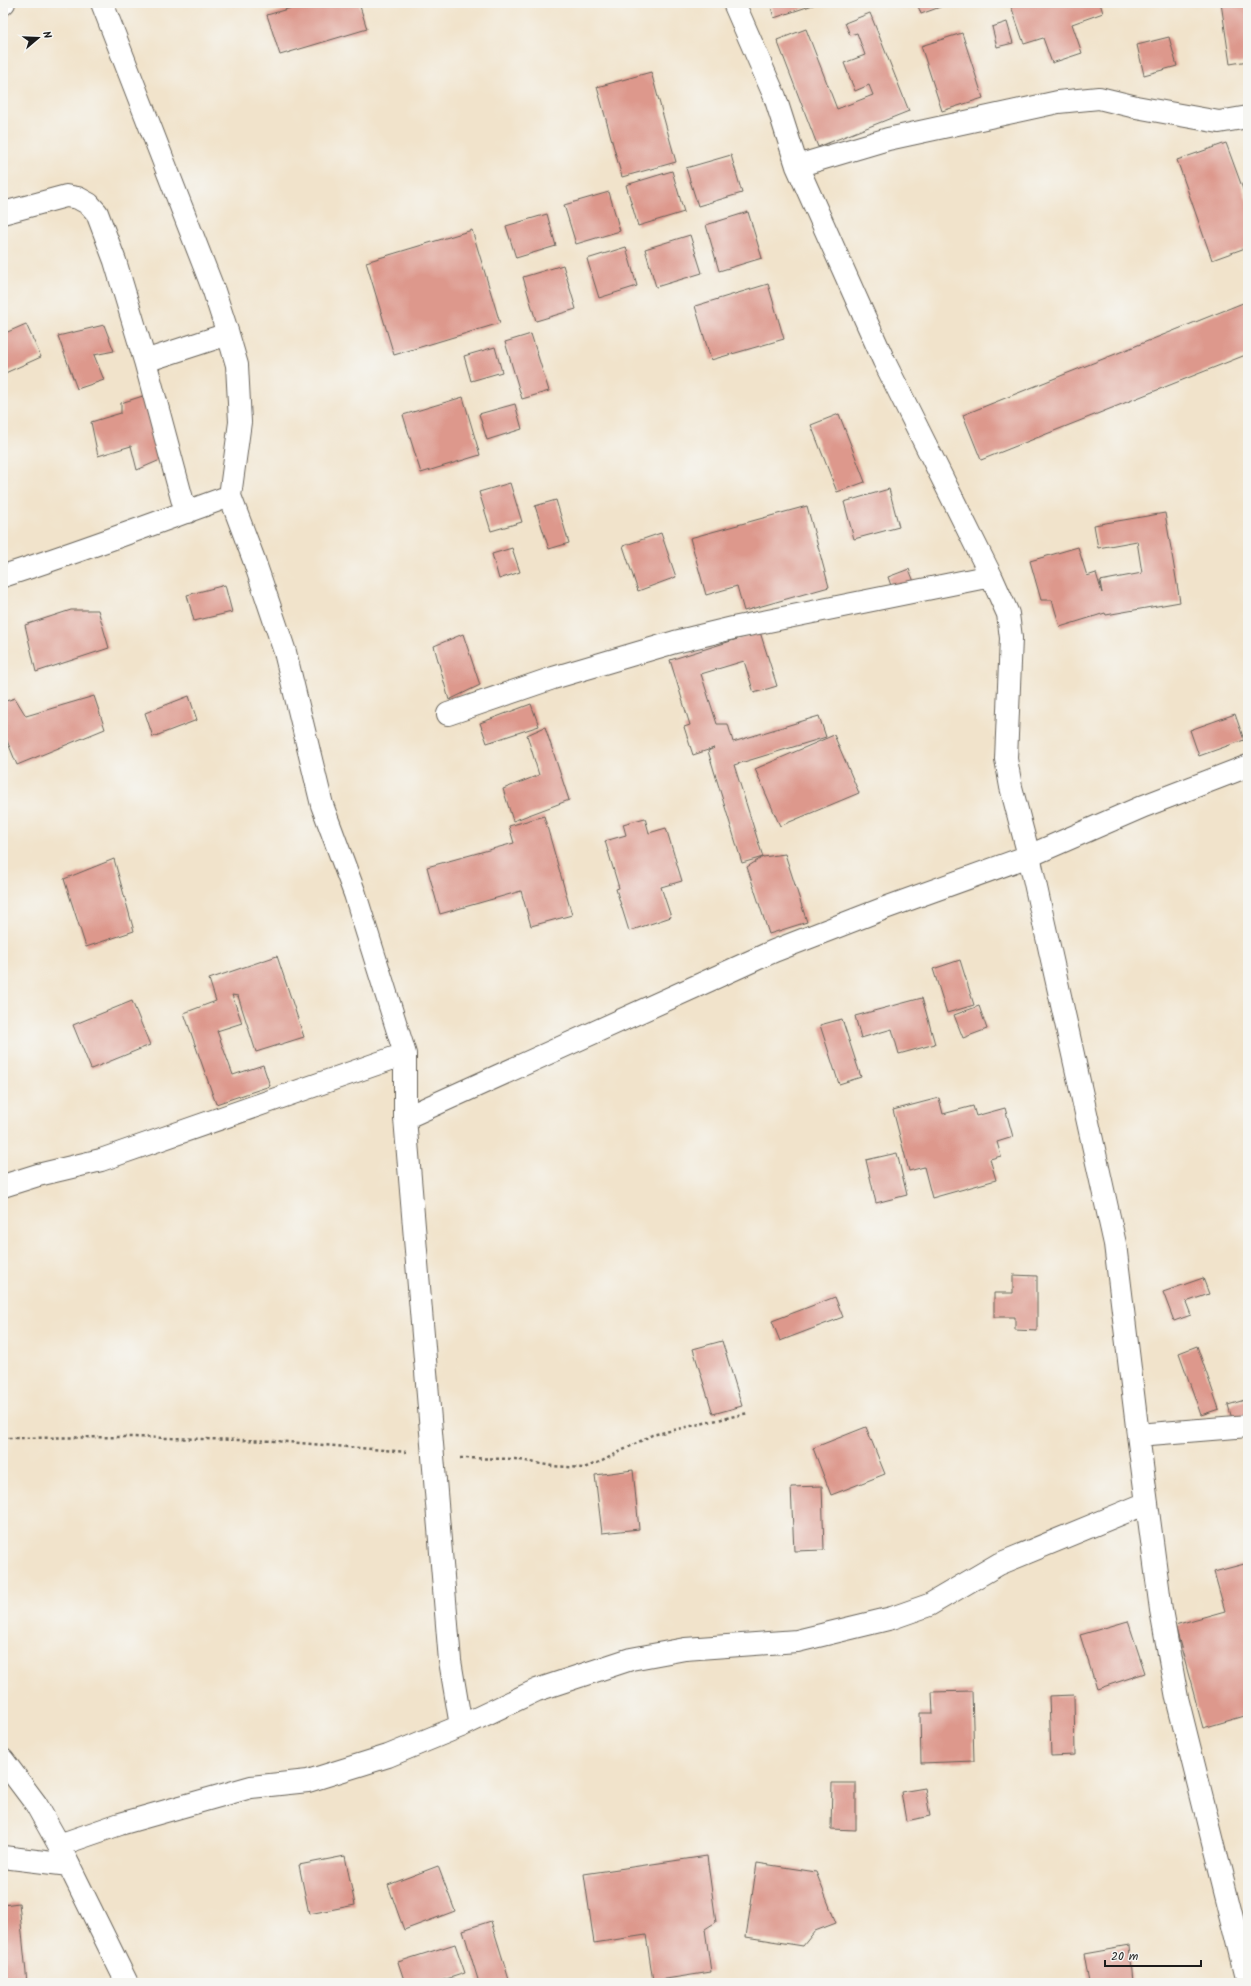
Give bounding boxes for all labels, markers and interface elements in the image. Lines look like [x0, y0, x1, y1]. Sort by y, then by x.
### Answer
north arrow [18, 18, 58, 58]
text: N [37, 29, 56, 41]
scale bar [1105, 1942, 1201, 1968]
text: 20 m [1111, 1947, 1139, 1966]

